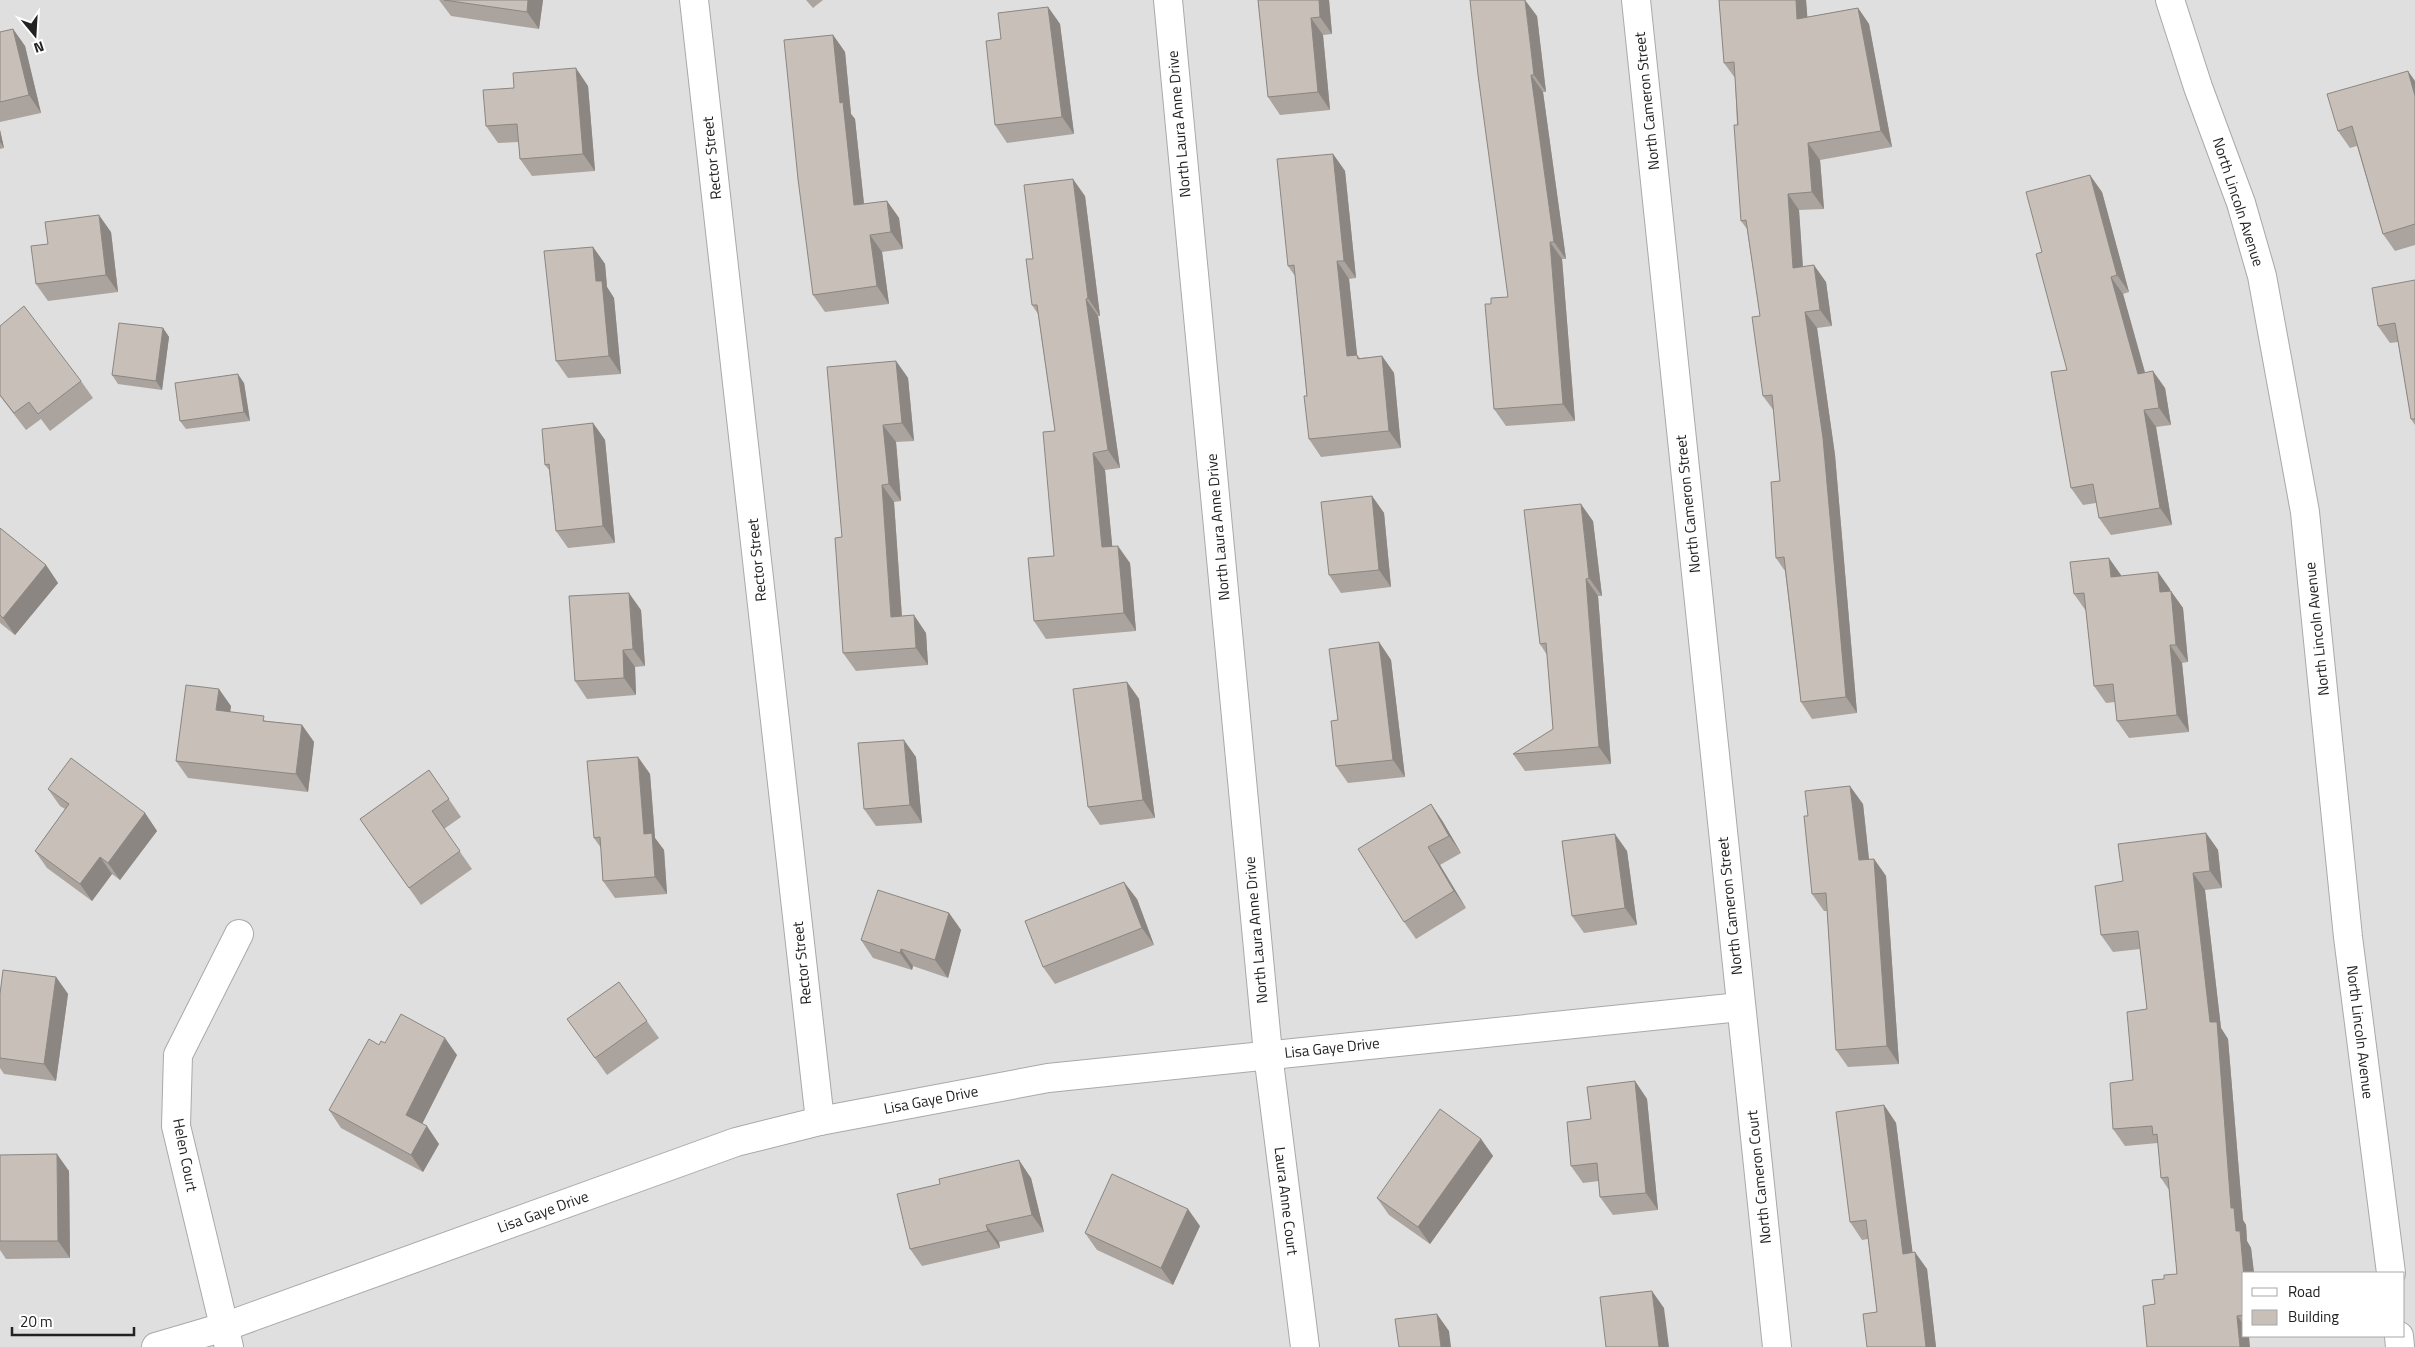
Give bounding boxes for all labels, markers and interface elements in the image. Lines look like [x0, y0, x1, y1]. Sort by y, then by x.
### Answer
north arrow [10, 10, 60, 60]
street label: North Cameron Street [1628, 30, 1665, 171]
text: N [31, 36, 47, 59]
street label: North Laura Anne Drive [1161, 50, 1196, 198]
street label: Rector Street [696, 115, 727, 201]
street label: North Lincoln Avenue [2207, 134, 2270, 269]
street label: North Cameron Street [1669, 433, 1706, 574]
street label: North Laura Anne Drive [1200, 453, 1235, 601]
street label: Rector Street [741, 517, 772, 603]
street label: North Lincoln Avenue [2298, 561, 2335, 697]
street label: North Cameron Street [1711, 835, 1748, 976]
street label: North Laura Anne Drive [1238, 856, 1273, 1004]
street label: Rector Street [786, 920, 817, 1006]
street label: North Lincoln Avenue [2341, 964, 2380, 1100]
street label: Lisa Gaye Drive [1283, 1031, 1381, 1064]
street label: Lisa Gaye Drive [882, 1079, 980, 1120]
street label: North Cameron Court [1740, 1108, 1777, 1245]
street label: Helen Court [167, 1116, 204, 1194]
street label: Laura Anne Court [1268, 1145, 1305, 1257]
street label: Lisa Gaye Drive [494, 1184, 592, 1239]
legend [2242, 1272, 2405, 1337]
text: Road [2288, 1280, 2320, 1303]
scale bar [12, 1304, 135, 1336]
text: Building [2288, 1305, 2339, 1328]
text: 20 m [20, 1310, 53, 1333]

